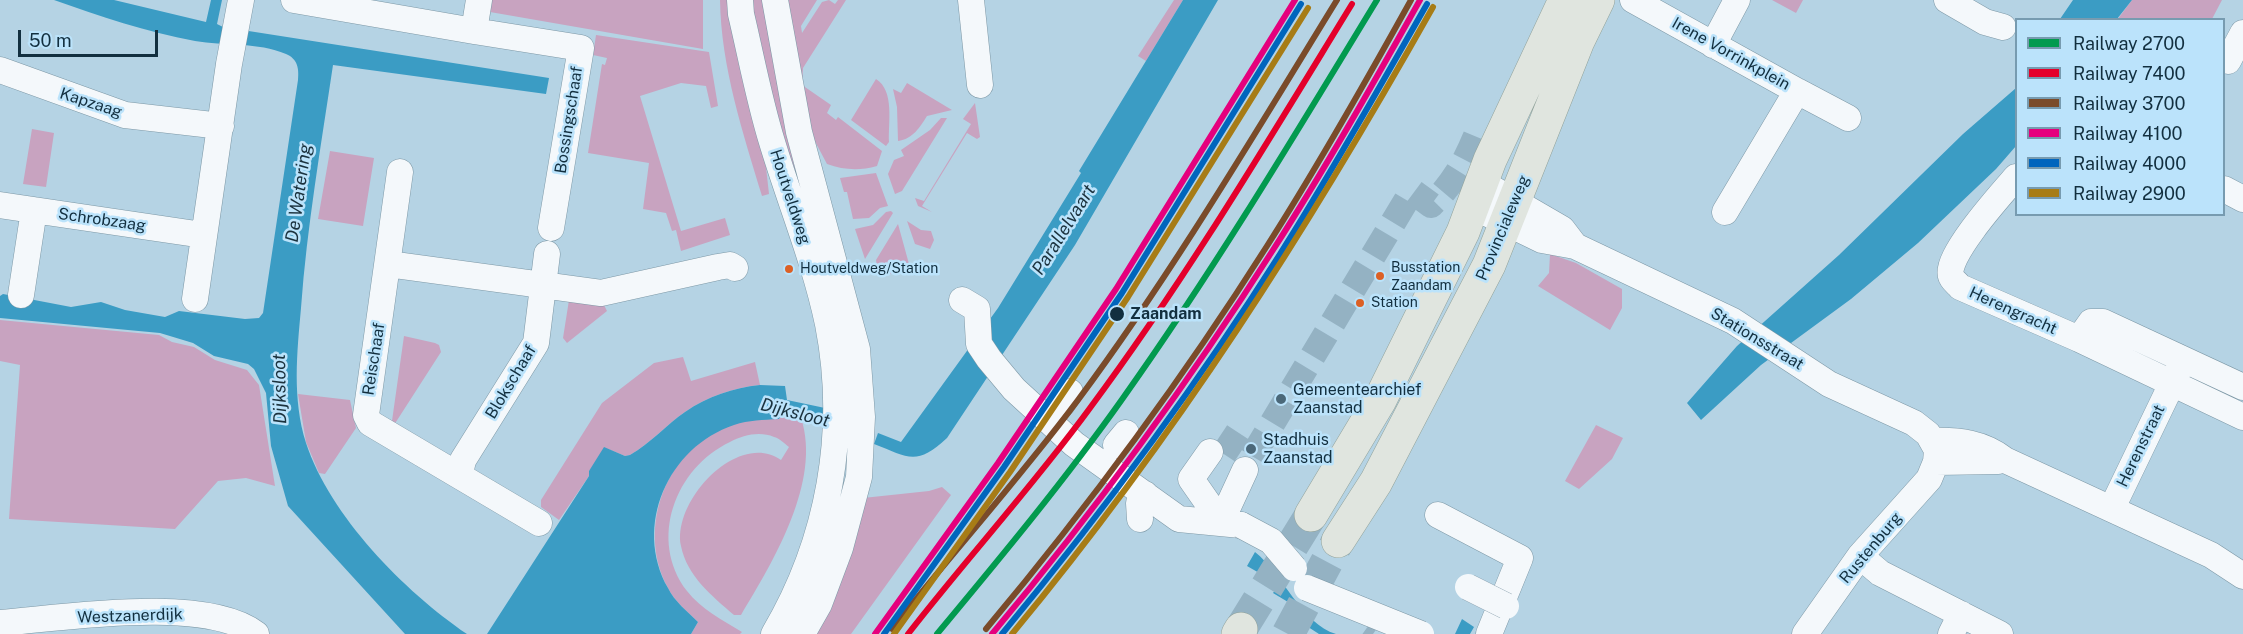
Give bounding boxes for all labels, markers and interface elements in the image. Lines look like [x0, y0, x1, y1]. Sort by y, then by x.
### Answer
street label: Irene Vorrinkplein [1669, 14, 1793, 94]
scale bar [21, 18, 160, 56]
legend [2015, 18, 2225, 216]
text: 50 m [29, 30, 72, 51]
text: Railway 2700 [2073, 33, 2185, 54]
text: Railway 7400 [2073, 63, 2186, 84]
street label: Bossingschaaf [551, 65, 587, 175]
street label: Kapzaag [57, 84, 125, 122]
text: Railway 3700 [2073, 93, 2185, 114]
text: Railway 4100 [2073, 123, 2183, 144]
water label: De Watering [281, 142, 317, 244]
street label: Houtveldweg [766, 147, 814, 247]
text: Railway 4000 [2073, 153, 2186, 174]
street label: Provincialeweg [1472, 172, 1534, 284]
water label: Parallelvaart [1028, 181, 1100, 279]
text: Railway 2900 [2073, 183, 2186, 204]
street label: Schrobzaag [57, 204, 147, 236]
place label: Busstation Zaandam [1391, 260, 1460, 292]
place label: Houtveldweg/Station [800, 261, 938, 277]
marker: Houtveldweg/Station [783, 263, 795, 275]
marker: Busstation Zaandam [1374, 270, 1386, 282]
street label: Herengracht [1966, 283, 2060, 339]
place label: Station [1371, 295, 1418, 311]
marker: Station [1354, 297, 1366, 309]
place label: Zaandam [1130, 304, 1202, 324]
street label: Stationsstraat [1707, 304, 1807, 374]
marker: Zaandam [1108, 305, 1126, 323]
street label: Reischaaf [359, 321, 389, 397]
street label: Blokschaaf [481, 342, 541, 422]
water label: Dijksloot [269, 354, 291, 424]
place label: Gemeentearchief Zaanstad [1293, 380, 1421, 418]
marker: Gemeentearchief Zaanstad [1274, 392, 1288, 406]
water label: Dijksloot [758, 394, 832, 432]
street label: Herenstraat [2113, 402, 2169, 490]
place label: Stadhuis Zaanstad [1263, 430, 1333, 468]
marker: Stadhuis Zaanstad [1244, 442, 1258, 456]
street label: Rustenburg [1836, 508, 1906, 588]
street label: Westzanerdijk [77, 605, 183, 627]

